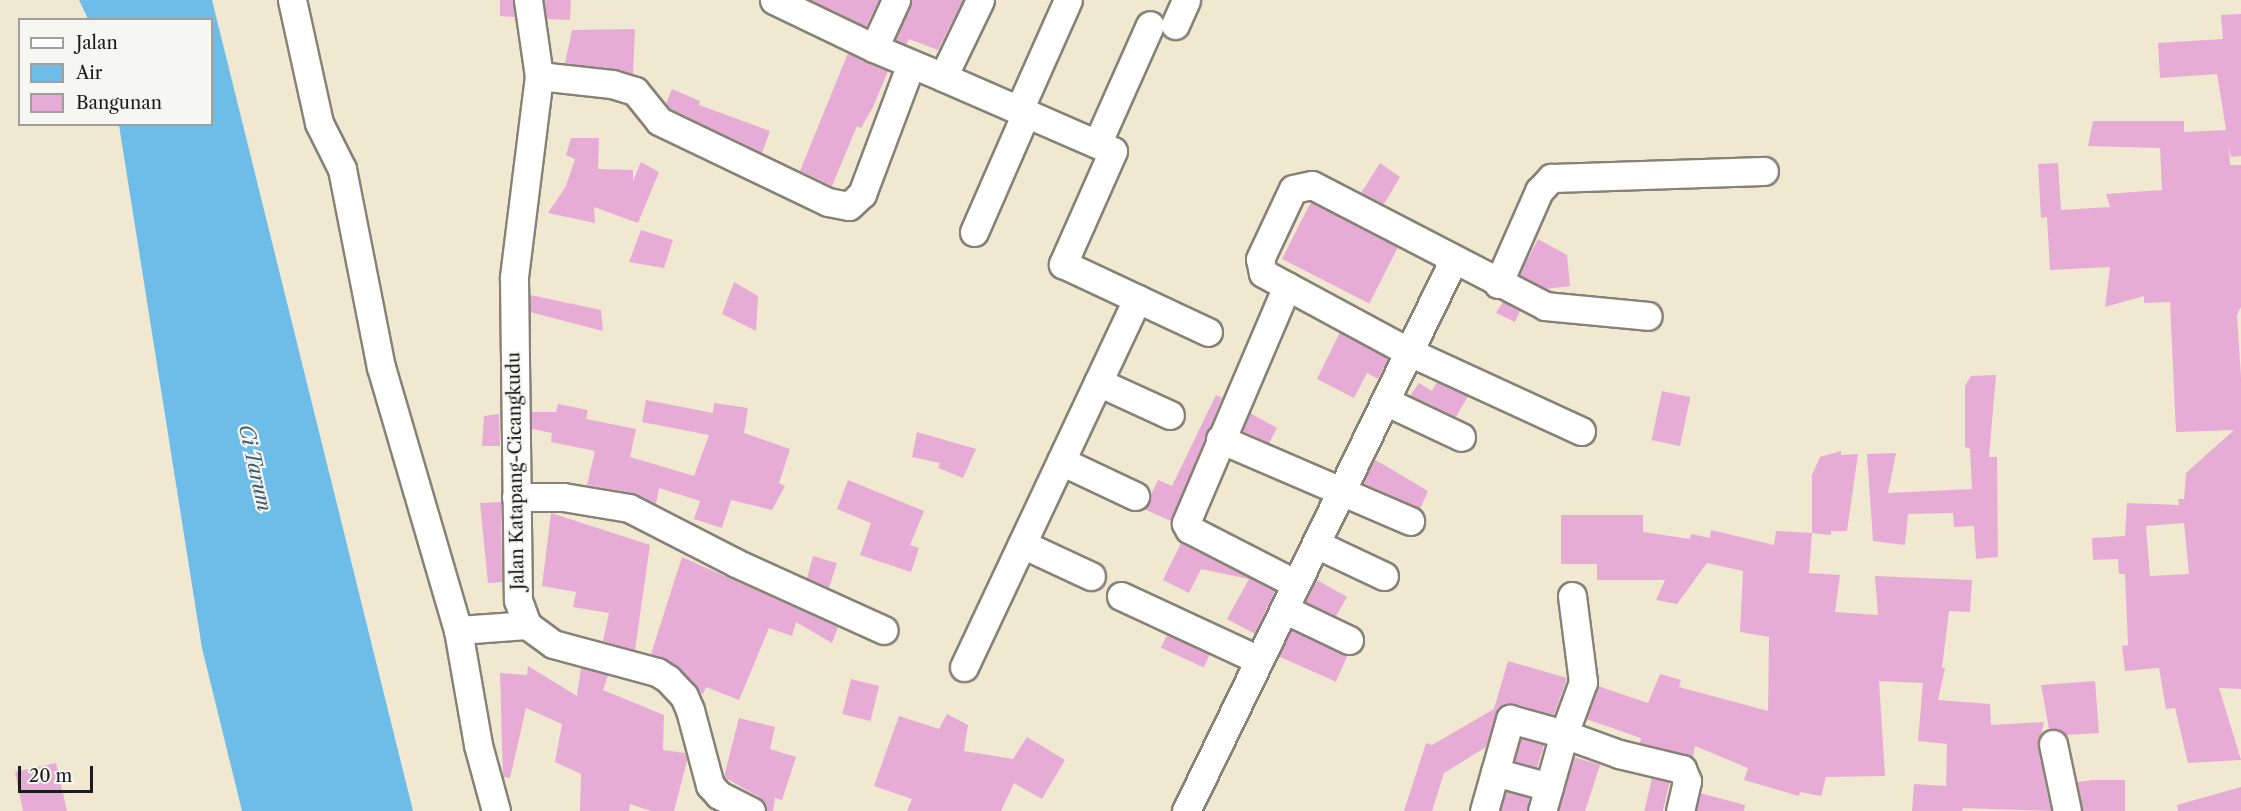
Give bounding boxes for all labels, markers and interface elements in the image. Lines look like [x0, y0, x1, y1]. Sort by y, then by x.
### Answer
legend [18, 18, 213, 126]
text: Jalan [76, 32, 118, 54]
text: Air [76, 62, 102, 84]
text: Bangunan [76, 92, 162, 114]
street label: Jalan Katapang-Cicangkudu [503, 352, 529, 590]
water label: Ci Tarum [233, 422, 277, 514]
scale bar [21, 754, 96, 792]
text: 20 m [29, 765, 72, 787]

